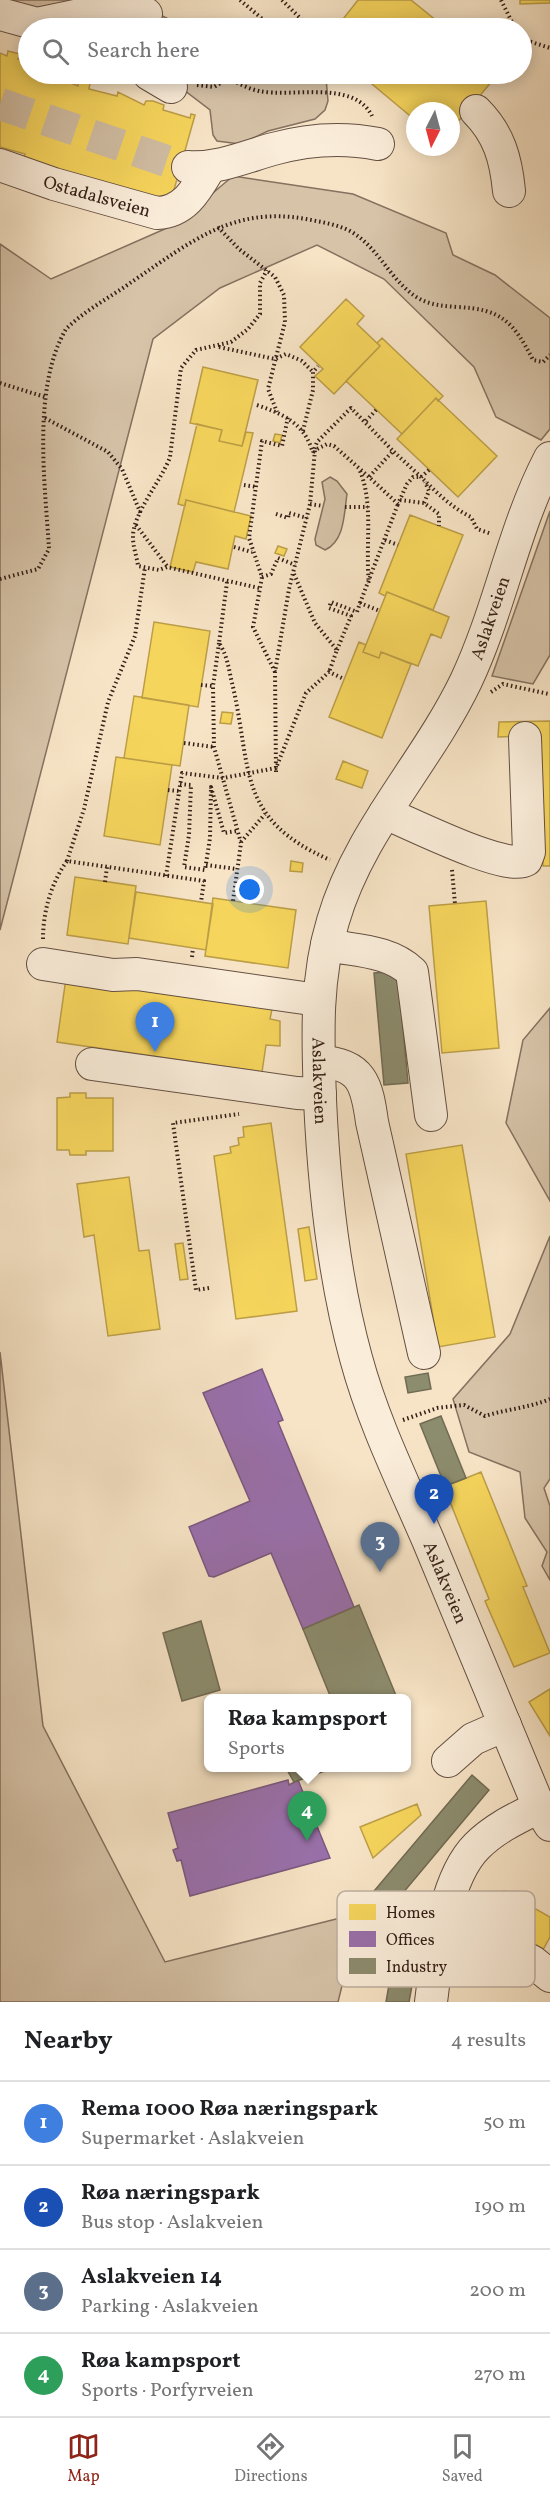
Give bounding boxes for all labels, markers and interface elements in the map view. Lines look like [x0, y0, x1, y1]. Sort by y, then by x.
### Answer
search box [18, 18, 532, 84]
icon: search [39, 35, 72, 68]
text: Search here [87, 36, 200, 67]
north arrow [406, 102, 460, 156]
street label: Ostadalsveien [39, 170, 154, 225]
street label: Aslakveien [465, 573, 517, 664]
your location [235, 875, 264, 904]
pin: 1 [136, 1002, 174, 1052]
street label: Aslakveien [304, 1037, 332, 1125]
pin: 2 [414, 1474, 454, 1524]
pin: 3 [360, 1522, 400, 1572]
street label: Aslakveien [416, 1538, 473, 1628]
popup [204, 1694, 411, 1772]
text: Røa kampsport [228, 1704, 387, 1735]
text: Sports [228, 1735, 285, 1763]
pin: 4 [288, 1792, 326, 1841]
legend [337, 1891, 535, 1987]
text: Homes [386, 1903, 435, 1925]
text: Offices [386, 1930, 435, 1952]
text: Industry [386, 1957, 447, 1979]
text: Nearby [24, 2023, 113, 2059]
text: 4 results [451, 2027, 526, 2055]
text: Rema 1000 Røa næringspark [81, 2094, 378, 2125]
text: 1 [39, 2109, 48, 2137]
text: 50 m [483, 2109, 526, 2137]
text: Supermarket · Aslakveien [81, 2125, 304, 2153]
text: Røa næringspark [81, 2178, 260, 2209]
text: 2 [38, 2193, 49, 2221]
text: 190 m [474, 2193, 526, 2221]
text: Bus stop · Aslakveien [81, 2209, 263, 2237]
text: Aslakveien 14 [81, 2262, 222, 2293]
text: 3 [38, 2277, 49, 2305]
text: 200 m [469, 2277, 526, 2305]
text: Parking · Aslakveien [81, 2293, 259, 2321]
text: Røa kampsport [81, 2346, 241, 2377]
text: 4 [37, 2361, 50, 2389]
text: 270 m [473, 2361, 526, 2389]
text: Sports · Porfyrveien [81, 2377, 254, 2405]
tab: Map [67, 2430, 100, 2488]
tab: Directions [234, 2430, 308, 2488]
tab: Saved [442, 2430, 483, 2488]

